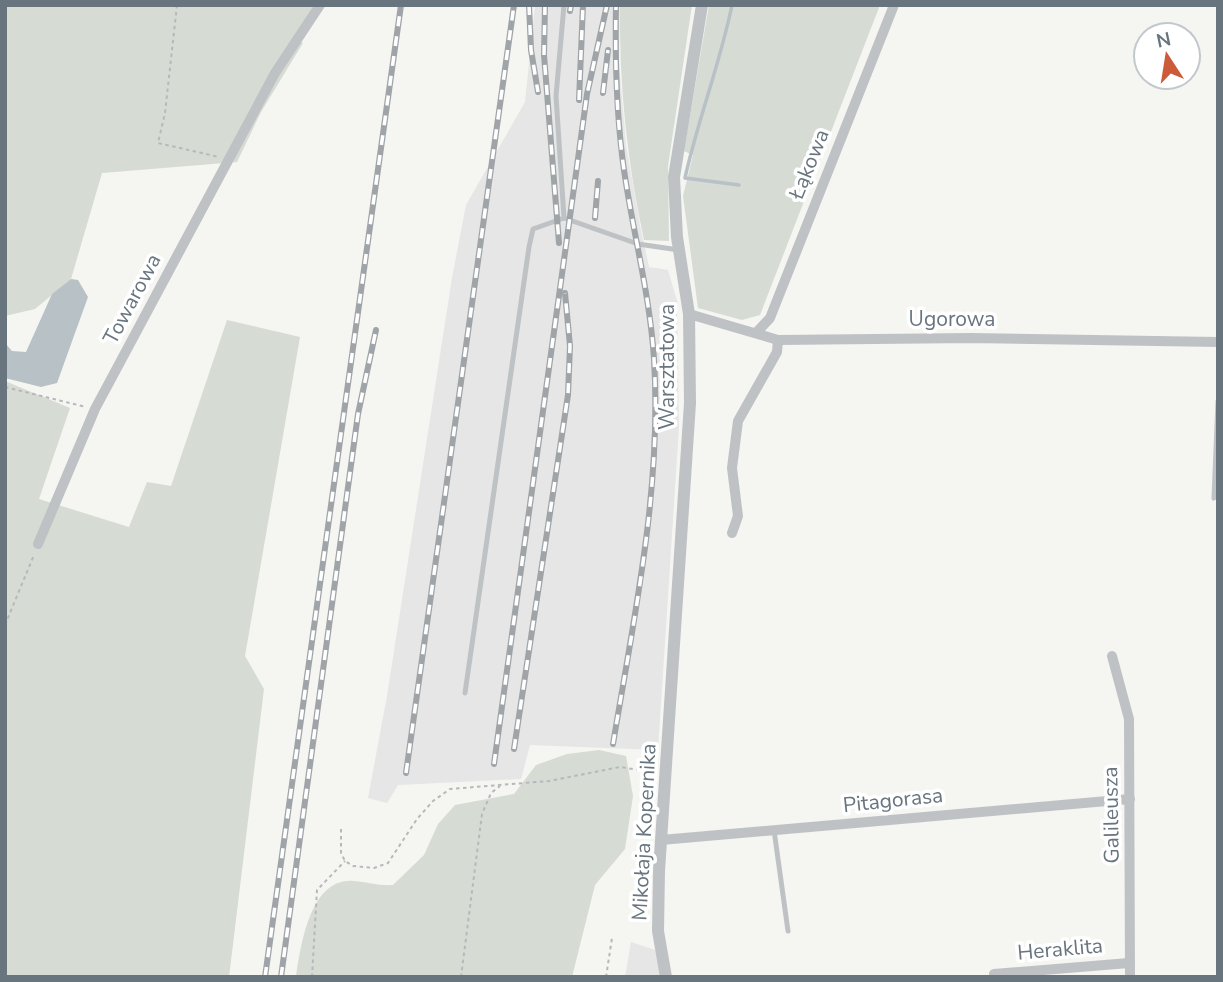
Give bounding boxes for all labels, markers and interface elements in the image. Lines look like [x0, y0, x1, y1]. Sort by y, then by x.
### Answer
north arrow [1132, 21, 1202, 91]
text: N [1154, 26, 1173, 55]
street label: Łąkowa [782, 125, 836, 204]
street label: Towarowa [96, 249, 168, 349]
street label: Warsztatowa [653, 304, 681, 430]
street label: Ugorowa [909, 305, 995, 333]
street label: Mikołaja Kopernika [625, 743, 663, 921]
street label: Galileusza [1096, 766, 1126, 864]
street label: Pitagorasa [842, 781, 944, 819]
street label: Heraklita [1016, 931, 1104, 967]

